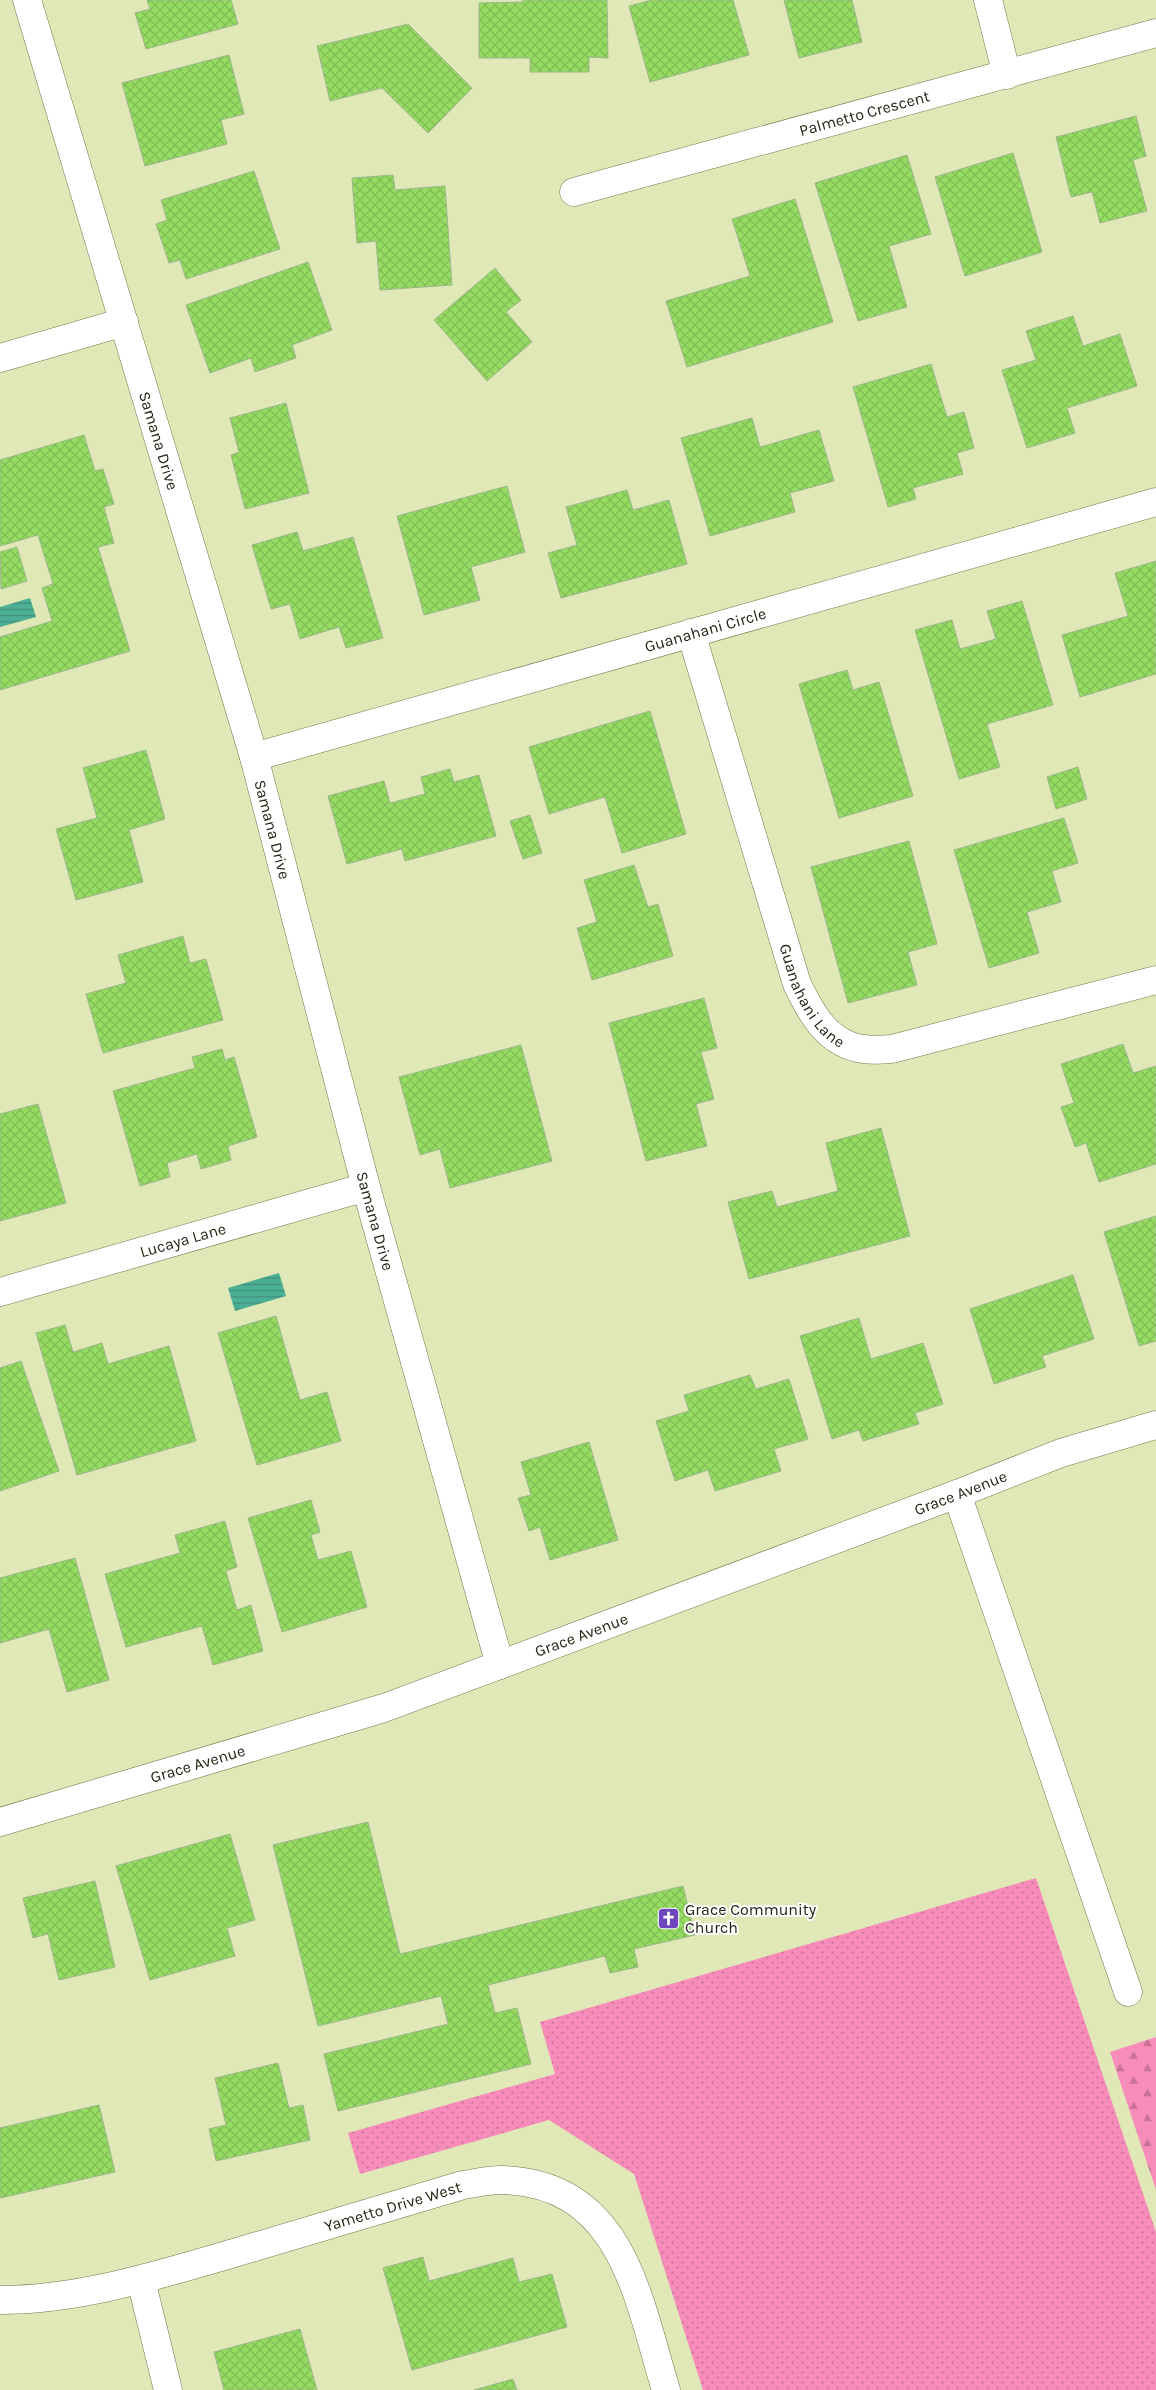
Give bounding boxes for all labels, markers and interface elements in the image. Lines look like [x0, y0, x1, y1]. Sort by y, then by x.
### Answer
street label: Palmetto Crescent [797, 86, 932, 140]
street label: Samana Drive [135, 389, 182, 492]
street label: Guanahani Circle [643, 604, 768, 656]
street label: Samana Drive [250, 778, 294, 881]
street label: Guanahani Lane [775, 941, 848, 1052]
street label: Samana Drive [352, 1170, 398, 1273]
street label: Lucaya Lane [138, 1219, 228, 1261]
street label: Grace Avenue [912, 1466, 1010, 1519]
street label: Grace Avenue [532, 1609, 630, 1661]
street label: Grace Avenue [148, 1741, 247, 1787]
place label: Grace Community Church [685, 1900, 817, 1937]
church icon: Grace Community Church [657, 1906, 681, 1930]
street label: Yametto Drive West [322, 2177, 464, 2236]

